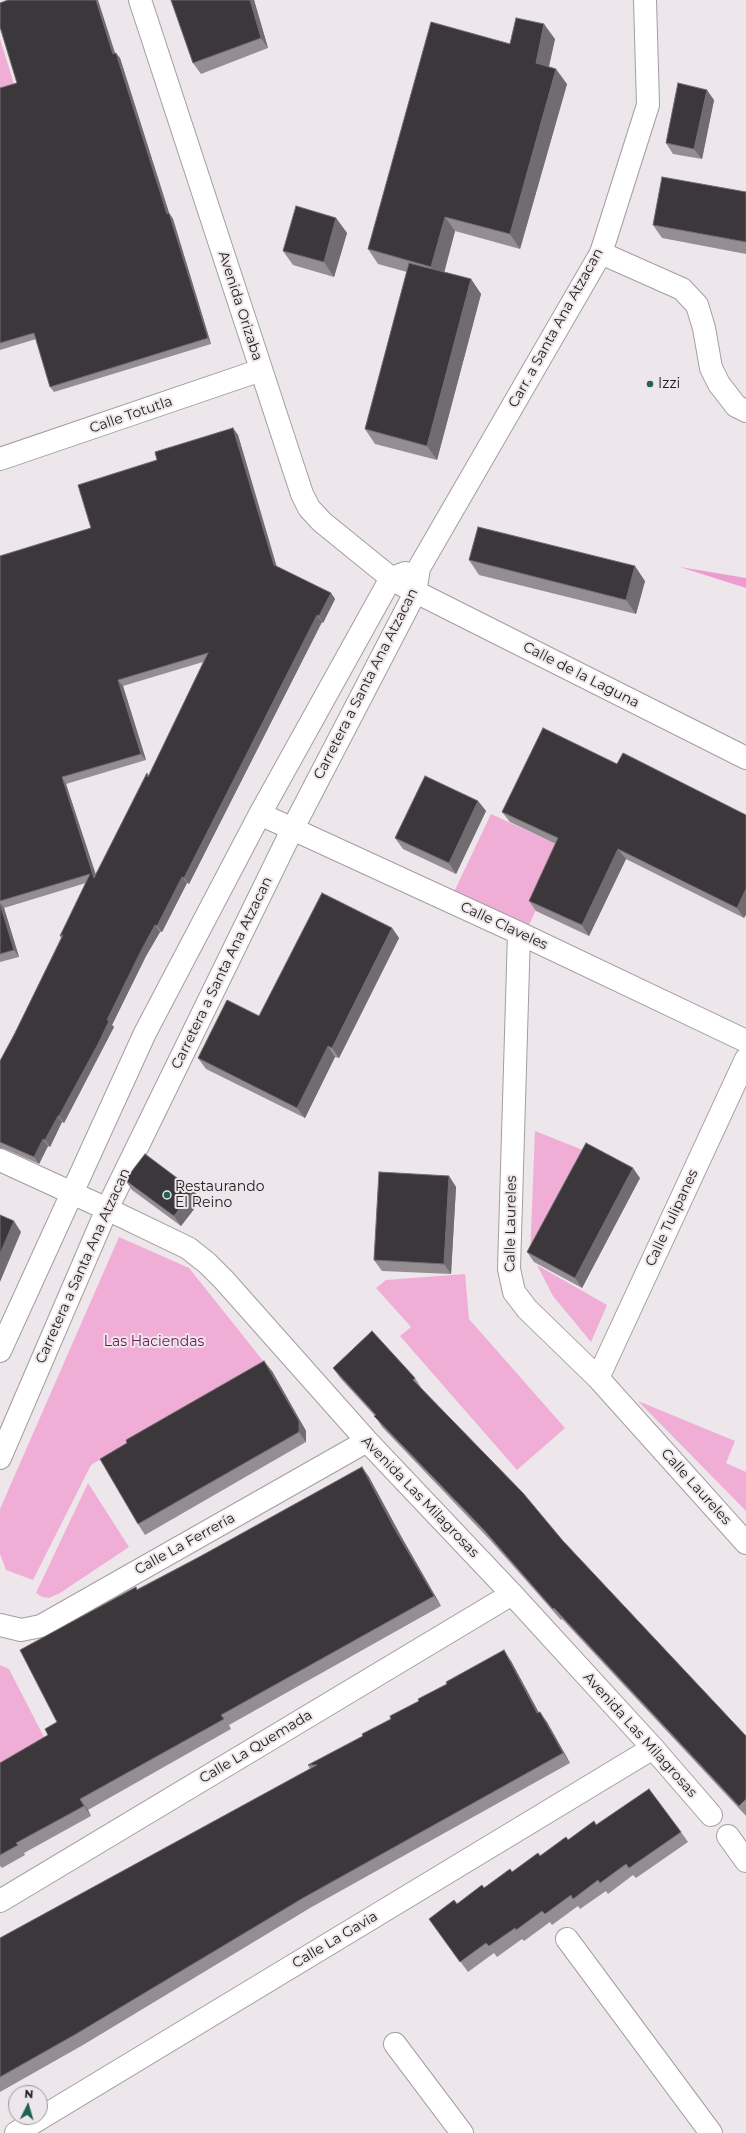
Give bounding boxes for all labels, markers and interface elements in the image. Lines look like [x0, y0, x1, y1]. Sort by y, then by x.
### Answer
street label: Carr. a Santa Ana Atzacan [505, 245, 607, 411]
street label: Avenida Orizaba [214, 249, 266, 363]
place label: Izzi [658, 376, 680, 392]
marker: Izzi [645, 379, 655, 389]
street label: Calle Totutla [87, 393, 175, 437]
street label: Carretera a Santa Ana Atzacan [310, 586, 422, 782]
street label: Calle de la Laguna [520, 638, 642, 712]
street label: Carretera a Santa Ana Atzacan [168, 874, 276, 1072]
street label: Calle Claveles [458, 898, 550, 954]
street label: Carretera a Santa Ana Atzacan [32, 1166, 134, 1366]
street label: Calle Tulipanes [642, 1167, 702, 1269]
street label: Calle Laureles [502, 1176, 520, 1272]
place label: Restaurando El Reino [175, 1179, 265, 1212]
marker: Restaurando El Reino [162, 1190, 172, 1200]
park label: Las Haciendas [104, 1334, 204, 1350]
street label: Avenida Las Milagrosas [358, 1433, 482, 1561]
street label: Calle Laureles [657, 1445, 735, 1529]
street label: Calle La Ferrería [132, 1510, 238, 1578]
street label: Avenida Las Milagrosas [580, 1669, 700, 1801]
street label: Calle La Quemada [197, 1707, 315, 1787]
street label: Calle La Gavia [289, 1908, 381, 1972]
north arrow [8, 2085, 48, 2125]
text: N [24, 2087, 34, 2101]

